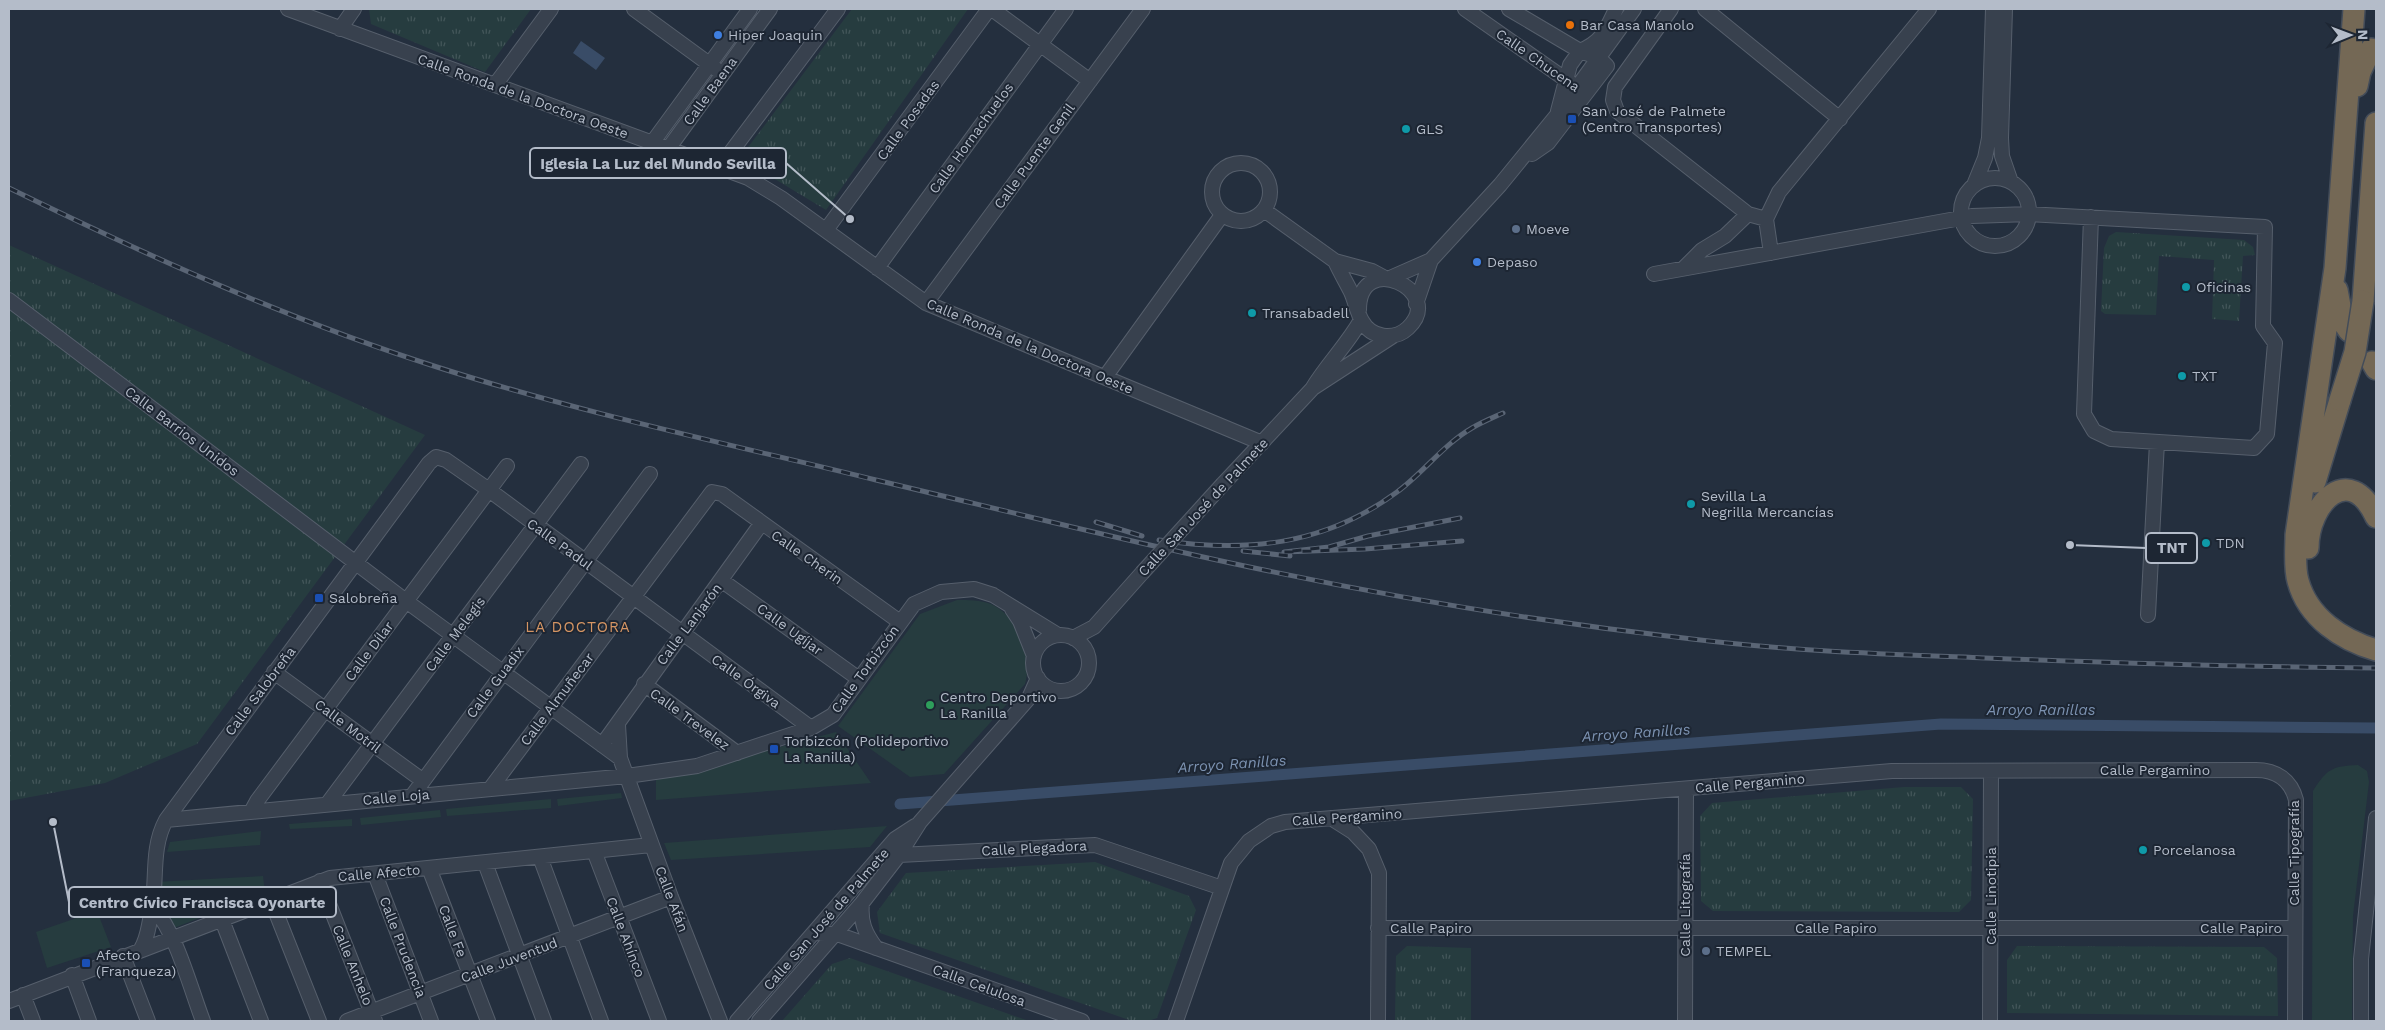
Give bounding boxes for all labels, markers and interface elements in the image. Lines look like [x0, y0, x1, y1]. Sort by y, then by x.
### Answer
north arrow [2325, 10, 2375, 60]
place label: Bar Casa Manolo [1580, 17, 1694, 33]
marker: Bar Casa Manolo [1564, 19, 1576, 31]
street label: Calle Chucena [1493, 25, 1583, 95]
place label: Hiper Joaquin [728, 27, 823, 43]
marker: Hiper Joaquin [712, 29, 724, 41]
text: N [2355, 29, 2371, 40]
street label: Calle Ronda de la Doctora Oeste [416, 50, 630, 142]
street label: Calle Baena [680, 54, 740, 128]
street label: Calle Posadas [874, 77, 942, 163]
street label: Calle Hornachuelos [925, 79, 1017, 197]
street label: Calle Puente Genil [990, 100, 1078, 212]
place label: San José de Palmete (Centro Transportes) [1582, 103, 1726, 135]
marker: San José de Palmete (Centro Transportes) [1566, 113, 1578, 125]
place label: GLS [1416, 121, 1444, 137]
marker: GLS [1400, 123, 1412, 135]
callout: Iglesia La Luz del Mundo Sevilla [530, 148, 786, 178]
text: Iglesia La Luz del Mundo Sevilla [540, 155, 776, 173]
place label: Moeve [1526, 221, 1569, 237]
marker: Moeve [1510, 223, 1522, 235]
place label: Depaso [1487, 254, 1538, 270]
marker: Depaso [1471, 256, 1483, 268]
place label: Oficinas [2196, 279, 2251, 295]
marker: Oficinas [2180, 281, 2192, 293]
street label: Calle Ronda de la Doctora Oeste [924, 295, 1136, 397]
place label: Transabadell [1262, 305, 1350, 321]
marker: Transabadell [1246, 307, 1258, 319]
place label: TXT [2192, 368, 2218, 384]
marker: TXT [2176, 370, 2188, 382]
street label: Calle Barrios Unidos [122, 383, 242, 479]
street label: Calle San José de Palmete [1135, 435, 1271, 579]
place label: Sevilla La Negrilla Mercancías [1701, 488, 1834, 520]
marker: Sevilla La Negrilla Mercancías [1685, 498, 1697, 510]
street label: Calle Padul [524, 515, 596, 574]
street label: Calle Cherin [768, 527, 846, 587]
callout: TNT [2146, 533, 2197, 563]
place label: TDN [2216, 535, 2245, 551]
marker: TDN [2200, 537, 2212, 549]
text: TNT [2157, 539, 2188, 557]
street label: Calle Lanjarón [653, 580, 725, 668]
place label: Salobreña [329, 590, 397, 606]
marker: Salobreña [313, 592, 325, 604]
street label: Calle Melegis [422, 593, 488, 675]
street label: Calle Ugíjar [754, 600, 826, 658]
street label: Calle Dílar [341, 618, 397, 684]
district label: LA DOCTORA [525, 618, 631, 636]
street label: Calle Torbizcón [828, 622, 902, 716]
street label: Calle Salobreña [221, 643, 299, 739]
street label: Calle Guadix [463, 643, 527, 721]
street label: Calle Almuñecar [517, 649, 597, 749]
street label: Calle Órgiva [709, 651, 783, 711]
street label: Calle Trevelez [647, 685, 733, 753]
place label: Centro Deportivo La Ranilla [940, 689, 1057, 721]
street label: Calle Motril [312, 696, 385, 756]
marker: Centro Deportivo La Ranilla [924, 699, 936, 711]
water label: Arroyo Ranillas [1986, 701, 2096, 719]
water label: Arroyo Ranillas [1580, 720, 1691, 746]
place label: Torbizcón (Polideportivo La Ranilla) [784, 733, 949, 765]
marker: Torbizcón (Polideportivo La Ranilla) [768, 743, 780, 755]
water label: Arroyo Ranillas [1176, 751, 1287, 777]
street label: Calle Pergamino [2100, 762, 2210, 778]
street label: Calle Pergamino [1694, 770, 1806, 796]
street label: Calle Loja [362, 786, 430, 808]
street label: Calle Tipografía [2286, 800, 2302, 906]
street label: Calle Pergamino [1291, 805, 1403, 829]
street label: Calle Plegadora [981, 837, 1087, 859]
place label: Porcelanosa [2153, 842, 2236, 858]
marker: Porcelanosa [2137, 844, 2149, 856]
street label: Calle San José de Palmete [760, 845, 892, 993]
street label: Calle Linotipia [1983, 847, 1999, 945]
street label: Calle Litografía [1677, 853, 1693, 957]
street label: Calle Afecto [337, 861, 421, 885]
street label: Calle Afán [652, 864, 692, 934]
callout: Centro Cívico Francisca Oyonarte [69, 887, 336, 917]
text: Centro Cívico Francisca Oyonarte [79, 894, 326, 912]
street label: Calle Prudencia [376, 894, 430, 1000]
street label: Calle Ahínco [603, 894, 649, 980]
street label: Calle Fe [436, 903, 470, 959]
street label: Calle Papiro [1390, 920, 1472, 936]
street label: Calle Papiro [1795, 920, 1877, 936]
street label: Calle Papiro [2200, 920, 2282, 936]
street label: Calle Anhelo [330, 922, 376, 1008]
street label: Calle Juventud [458, 934, 560, 986]
place label: TEMPEL [1716, 943, 1771, 959]
marker: TEMPEL [1700, 945, 1712, 957]
place label: Afecto (Franqueza) [96, 947, 176, 979]
marker: Afecto (Franqueza) [80, 957, 92, 969]
street label: Calle Celulosa [930, 961, 1028, 1009]

